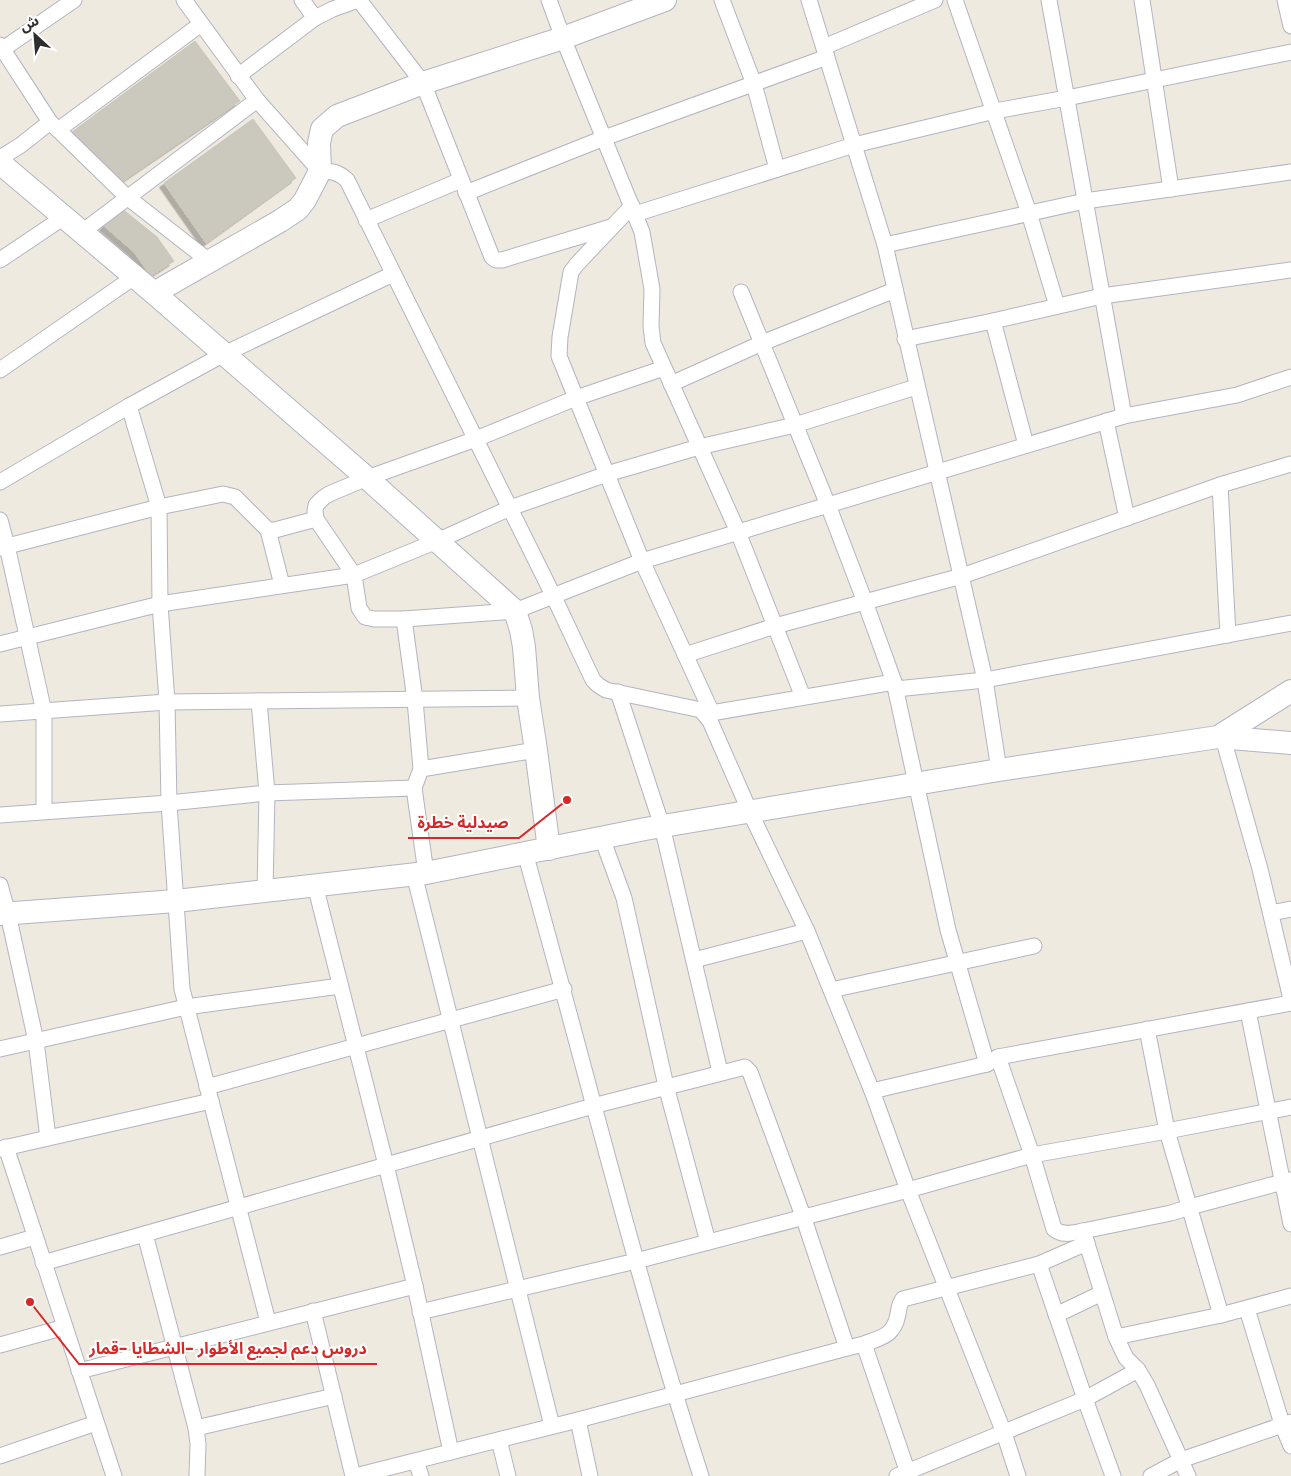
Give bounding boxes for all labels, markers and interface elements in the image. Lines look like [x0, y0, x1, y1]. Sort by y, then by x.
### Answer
north arrow [10, 10, 60, 60]
text: ش [16, 10, 42, 37]
callout: صيدلية خطرة [408, 807, 519, 838]
text: صيدلية خطرة [417, 811, 509, 834]
callout: دروس دعم لجميع الأطوار -الشطايا -قمار [79, 1333, 377, 1364]
text: دروس دعم لجميع الأطوار -الشطايا -قمار [88, 1337, 367, 1361]

